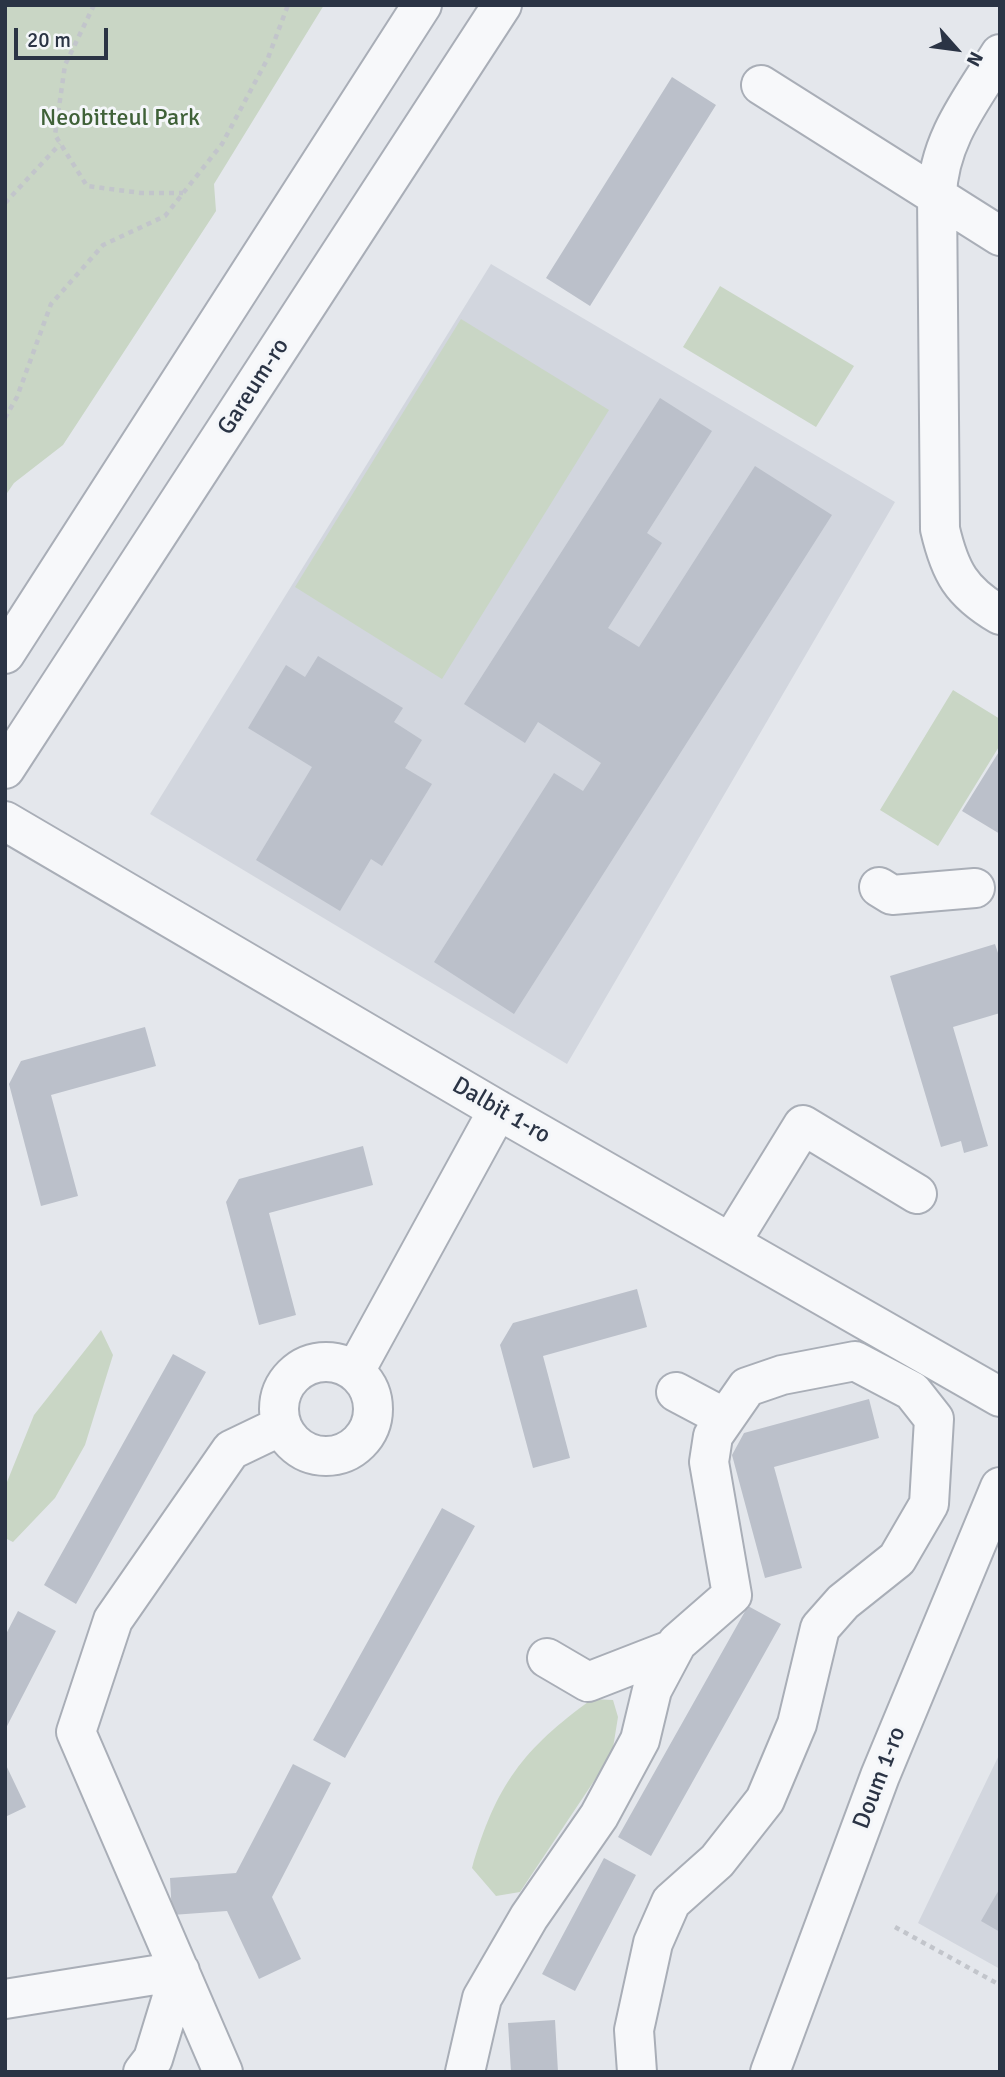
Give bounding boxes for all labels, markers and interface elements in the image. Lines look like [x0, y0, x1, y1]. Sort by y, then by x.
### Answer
scale bar [18, 14, 112, 58]
north arrow [921, 14, 991, 84]
text: 20 m [27, 27, 71, 53]
text: N [961, 47, 988, 70]
park label: Neobitteul Park [40, 105, 200, 133]
street label: Gareum-ro [212, 333, 296, 441]
street label: Dalbit 1-ro [447, 1071, 555, 1151]
street label: Doum 1-ro [847, 1723, 913, 1833]

